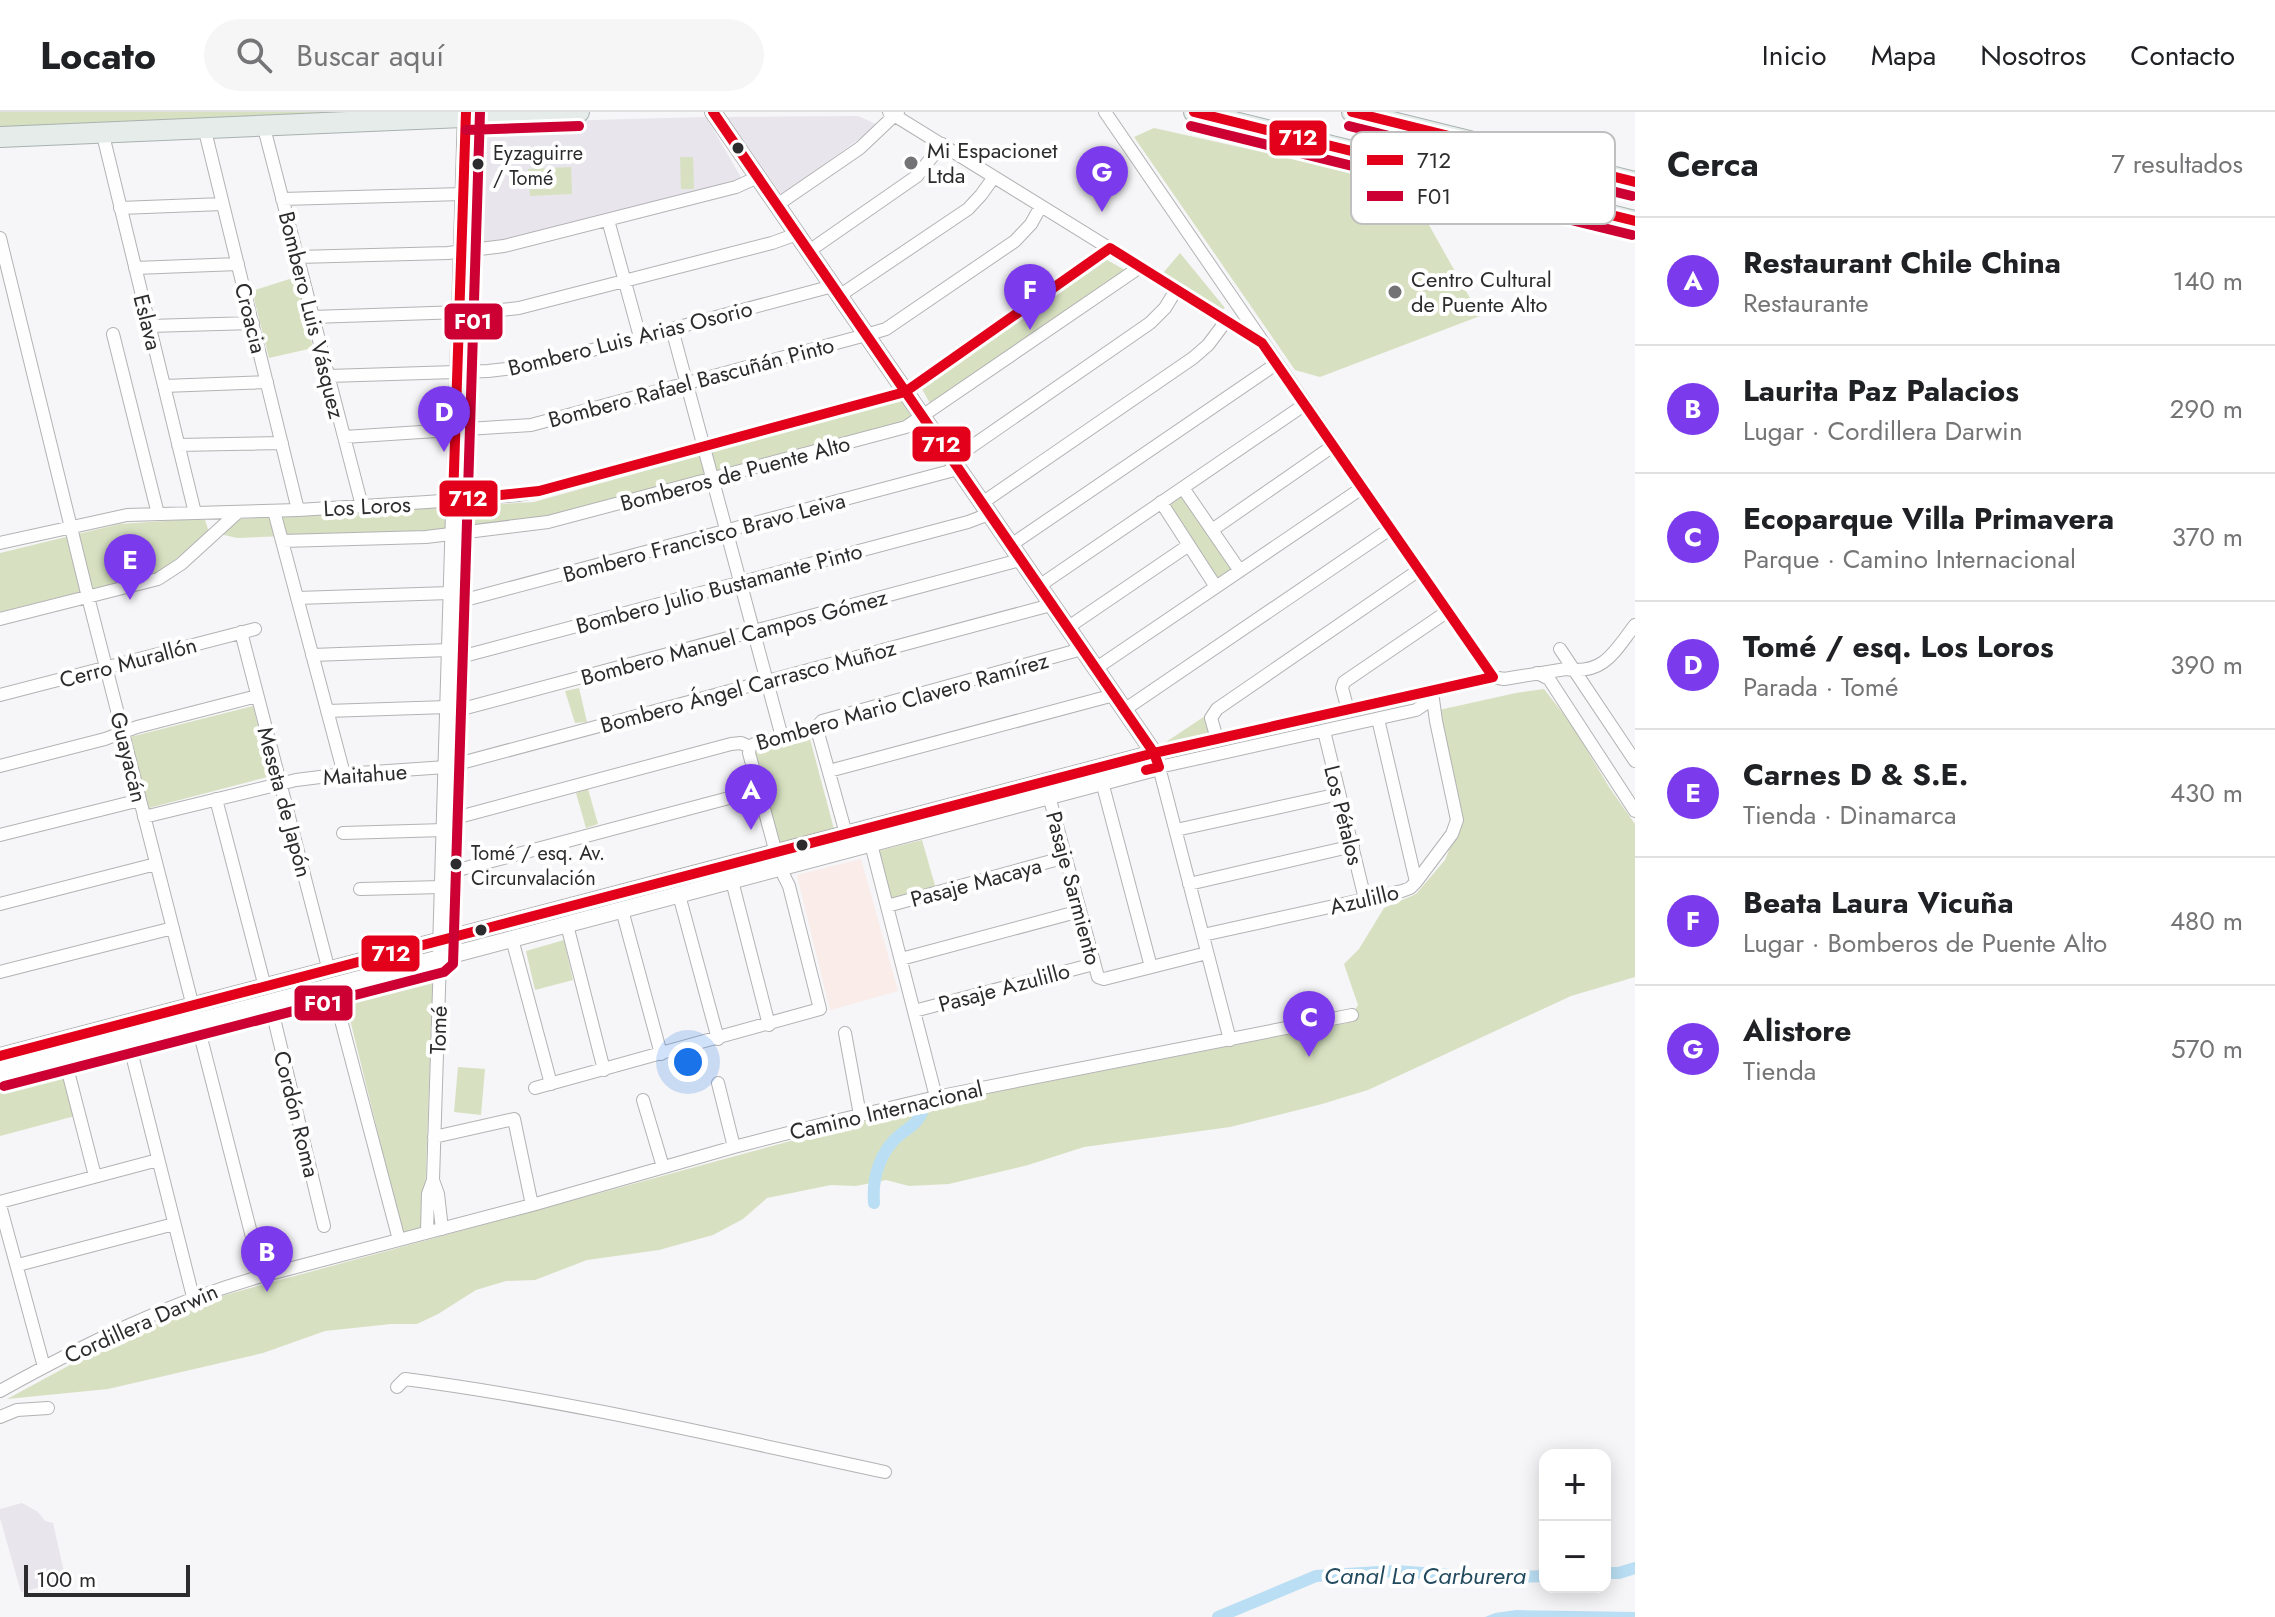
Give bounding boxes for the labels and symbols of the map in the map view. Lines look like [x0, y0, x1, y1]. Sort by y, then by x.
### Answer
line badge: 712 [1268, 119, 1328, 157]
text: 712 [1279, 121, 1317, 153]
legend [1351, 132, 1615, 224]
place label: Mi Espacionet Ltda [927, 134, 1058, 191]
place label: Eyzaguirre / Tomé [493, 139, 583, 193]
unlabelled marker [730, 140, 746, 156]
text: 712 [1417, 144, 1451, 176]
pin: G [1076, 146, 1128, 212]
marker: Mi Espacionet Ltda [902, 154, 920, 172]
marker: Eyzaguirre / Tomé [470, 156, 486, 172]
text: F01 [1417, 180, 1451, 212]
street label: Bombero Luis Vásquez [271, 208, 353, 422]
place label: Centro Cultural de Puente Alto [1411, 263, 1552, 320]
pin: F [1004, 264, 1056, 330]
street label: Croacia [227, 279, 275, 357]
marker: Centro Cultural de Puente Alto [1386, 283, 1404, 301]
street label: Eslava [126, 291, 170, 353]
street label: Bombero Luis Arias Osorio [504, 292, 756, 384]
line badge: F01 [443, 302, 504, 341]
text: F01 [454, 305, 492, 337]
street label: Bombero Rafael Bascuñán Pinto [545, 328, 837, 436]
pin: D [418, 386, 470, 452]
line badge: 712 [911, 425, 972, 463]
street label: Bomberos de Puente Alto [617, 427, 853, 519]
text: 712 [922, 428, 960, 460]
line badge: 712 [438, 479, 499, 518]
text: 712 [449, 482, 487, 514]
street label: Bombero Francisco Bravo Leiva [559, 484, 849, 590]
street label: Los Loros [323, 488, 412, 524]
pin: E [104, 534, 156, 600]
street label: Bombero Julio Bustamante Pinto [572, 534, 866, 642]
street label: Bombero Manuel Campos Gómez [577, 581, 891, 693]
street label: Cerro Murallón [56, 628, 200, 696]
street label: Bombero Ángel Carrasco Muñoz [597, 631, 899, 741]
street label: Bombero Mario Clavero Ramírez [752, 644, 1052, 758]
street label: Guayacán [102, 708, 156, 806]
street label: Meseta de Japón [250, 723, 320, 881]
street label: Maitahue [322, 755, 408, 793]
street label: Los Pétalos [1316, 762, 1372, 868]
pin: A [725, 764, 777, 830]
street label: Pasaje Sarmiento [1038, 808, 1110, 968]
unlabelled marker [794, 837, 810, 853]
place label: Tomé / esq. Av. Circunvalación [471, 839, 605, 893]
street label: Pasaje Macaya [907, 849, 1045, 915]
marker: Tomé / esq. Av. Circunvalación [448, 856, 464, 872]
street label: Azulillo [1326, 876, 1402, 922]
unlabelled marker [473, 922, 489, 938]
line badge: 712 [360, 934, 421, 973]
text: 712 [372, 937, 410, 969]
street label: Pasaje Azulillo [935, 954, 1073, 1020]
line badge: F01 [293, 984, 354, 1022]
text: F01 [304, 987, 342, 1019]
pin: C [1283, 991, 1335, 1057]
street label: Tomé [421, 1005, 455, 1055]
your location [668, 1042, 708, 1082]
street label: Cordón Roma [266, 1047, 328, 1181]
street label: Camino Internacional [786, 1072, 986, 1148]
pin: B [241, 1226, 293, 1292]
street label: Cordillera Darwin [59, 1275, 223, 1371]
water label: Canal La Carburera [1324, 1558, 1526, 1593]
scale bar [24, 1561, 190, 1597]

